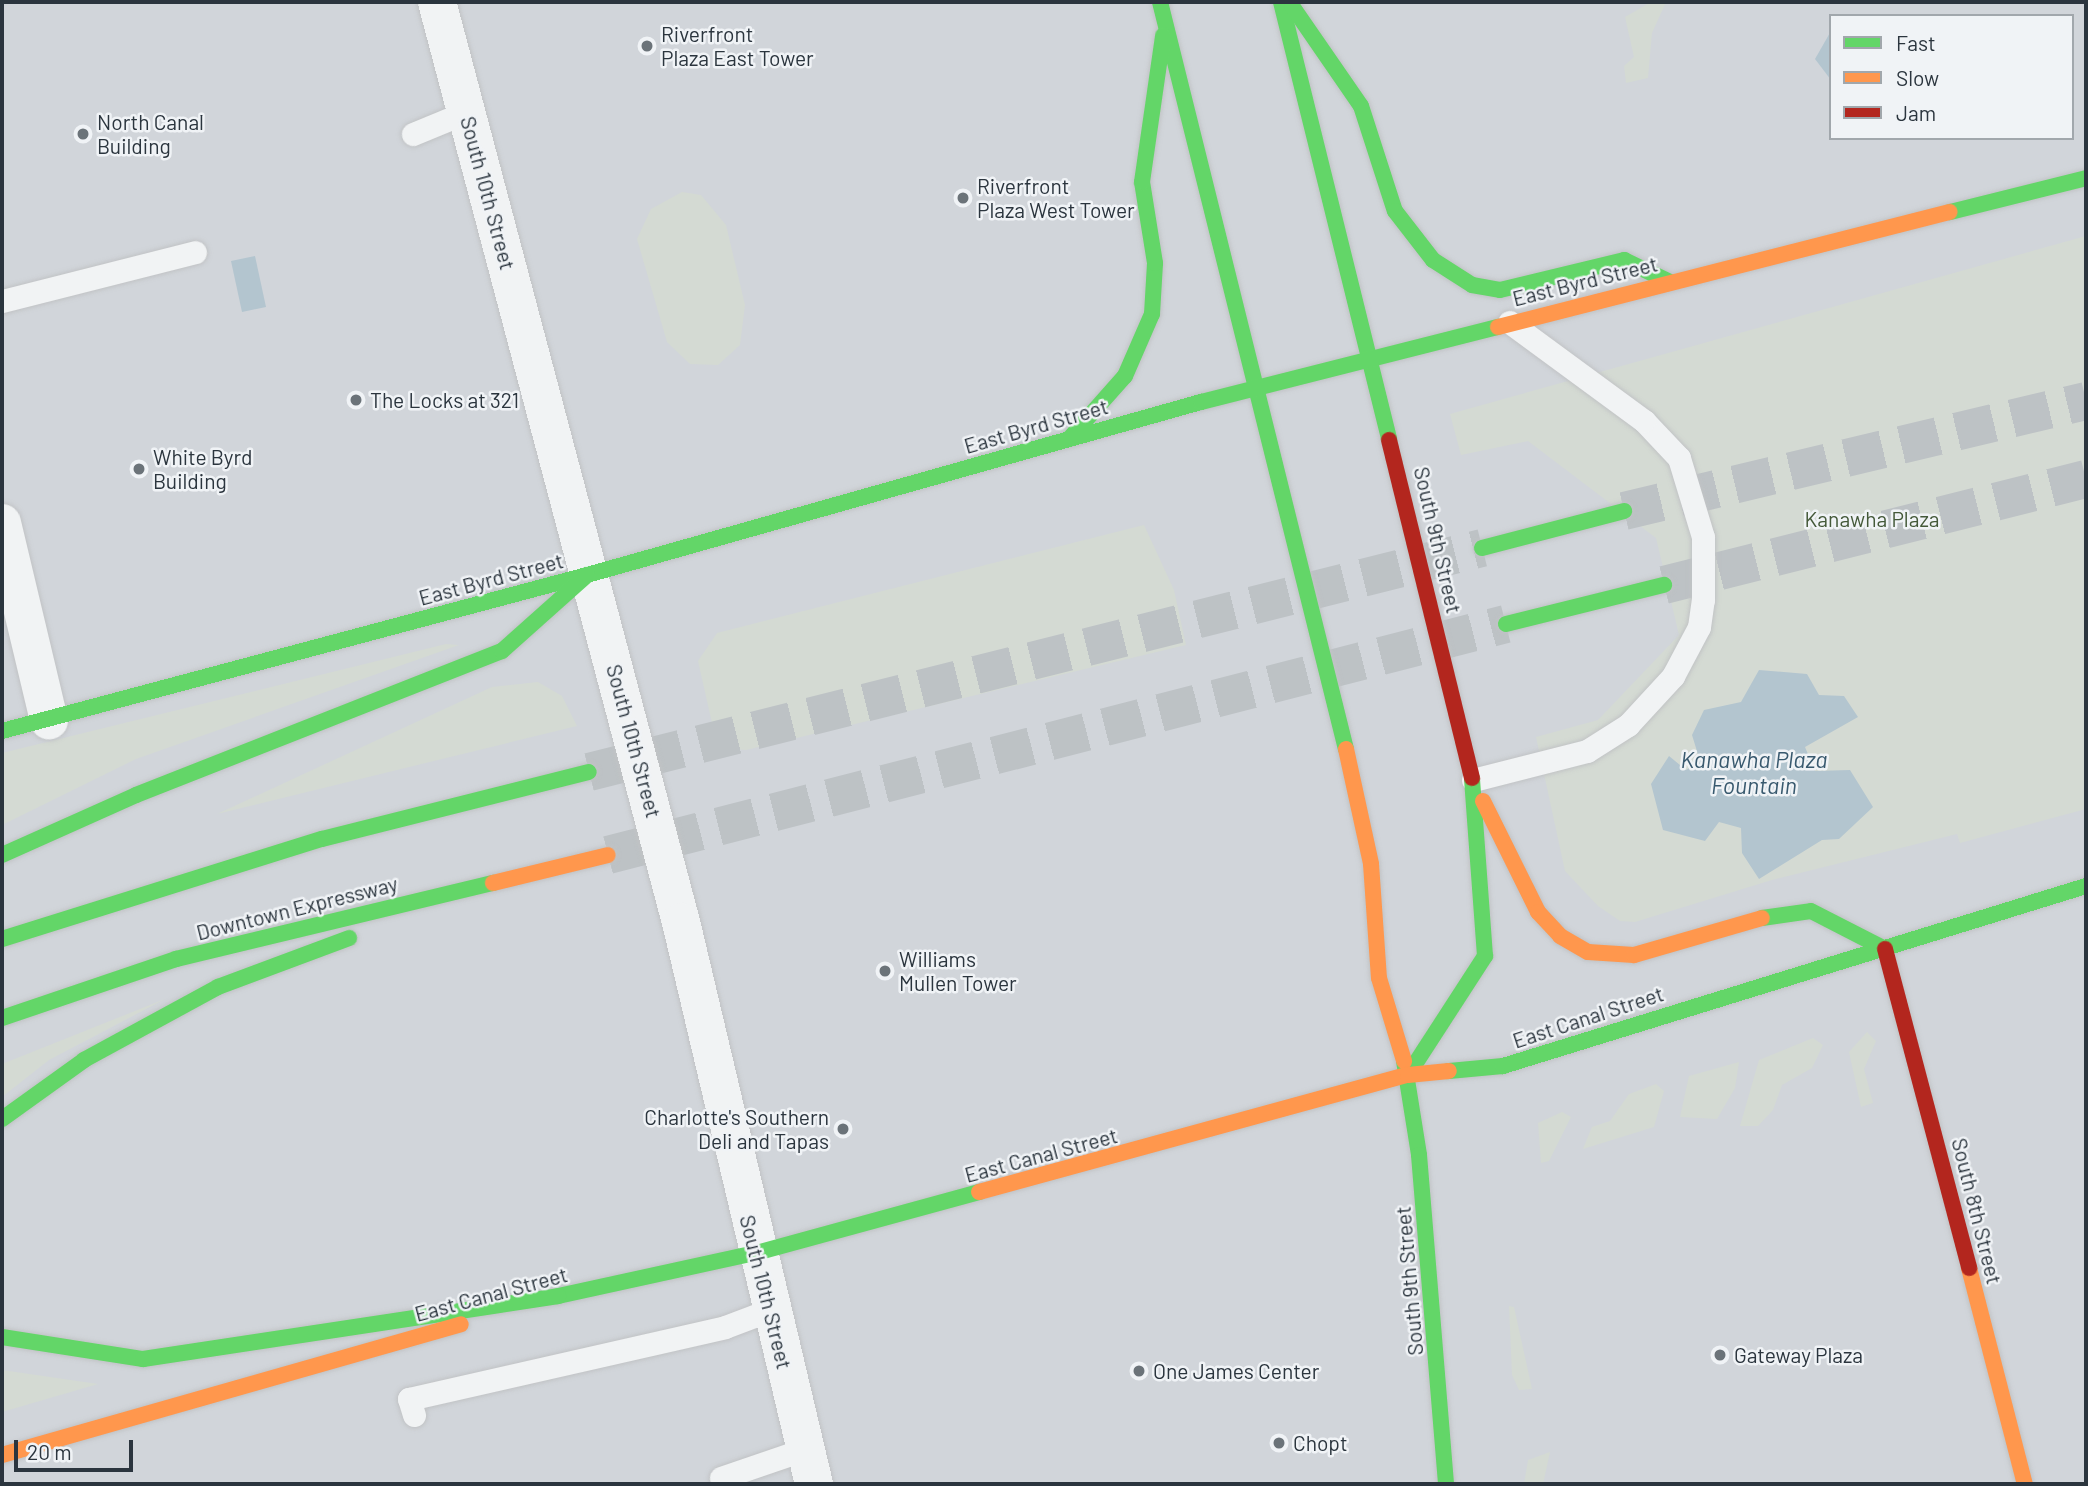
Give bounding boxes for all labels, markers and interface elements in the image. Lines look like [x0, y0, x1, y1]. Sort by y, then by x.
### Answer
legend [1829, 14, 2074, 140]
place label: Riverfront Plaza East Tower [661, 21, 814, 71]
text: Fast [1896, 30, 1936, 55]
marker: Riverfront Plaza East Tower [639, 38, 655, 54]
text: Slow [1896, 65, 1939, 90]
text: Jam [1896, 100, 1936, 125]
place label: North Canal Building [97, 109, 204, 159]
street label: South 10th Street [455, 114, 521, 272]
marker: North Canal Building [75, 126, 91, 142]
place label: Riverfront Plaza West Tower [977, 173, 1135, 223]
marker: Riverfront Plaza West Tower [955, 190, 971, 206]
street label: East Byrd Street [1510, 251, 1660, 311]
place label: The Locks at 321 [370, 387, 519, 413]
marker: The Locks at 321 [348, 392, 364, 408]
street label: East Byrd Street [961, 393, 1111, 459]
place label: White Byrd Building [153, 444, 253, 494]
marker: White Byrd Building [131, 461, 147, 477]
street label: South 9th Street [1409, 464, 1467, 616]
park label: Kanawha Plaza [1805, 506, 1939, 532]
street label: East Byrd Street [416, 548, 566, 610]
street label: South 10th Street [601, 662, 667, 820]
water label: Kanawha Plaza Fountain [1680, 745, 1828, 799]
street label: Downtown Expressway [194, 871, 400, 945]
place label: Williams Mullen Tower [899, 946, 1017, 996]
marker: Williams Mullen Tower [877, 963, 893, 979]
street label: East Canal Street [1509, 981, 1667, 1053]
place label: Charlotte's Southern Deli and Tapas [644, 1104, 829, 1154]
marker: Charlotte's Southern Deli and Tapas [835, 1121, 851, 1137]
street label: East Canal Street [962, 1122, 1120, 1188]
street label: South 8th Street [1947, 1135, 2007, 1287]
street label: South 9th Street [1390, 1205, 1428, 1357]
street label: South 10th Street [735, 1212, 797, 1372]
street label: East Canal Street [412, 1261, 570, 1327]
place label: Gateway Plaza [1734, 1342, 1863, 1368]
marker: Gateway Plaza [1712, 1347, 1728, 1363]
place label: One James Center [1153, 1358, 1319, 1384]
marker: One James Center [1131, 1363, 1147, 1379]
scale bar [18, 1426, 136, 1470]
place label: Chopt [1293, 1430, 1348, 1456]
marker: Chopt [1271, 1435, 1287, 1451]
text: 20 m [27, 1439, 72, 1464]

